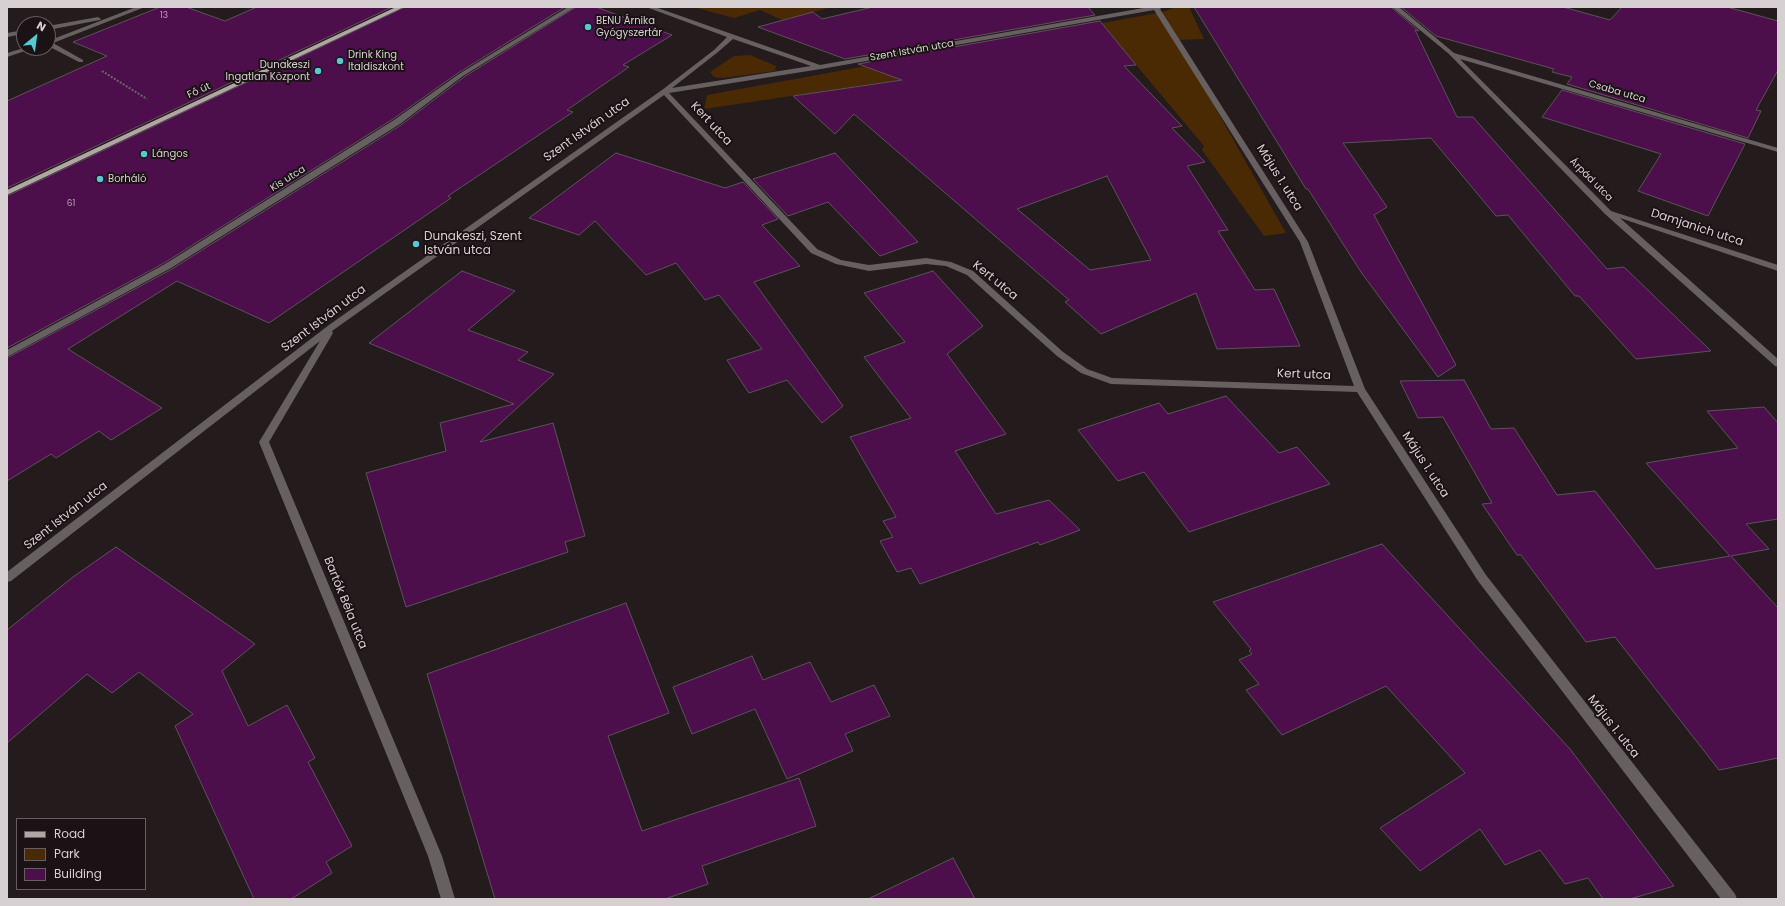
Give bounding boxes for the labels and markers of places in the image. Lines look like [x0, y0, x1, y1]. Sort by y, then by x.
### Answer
place label: BENU Árnika Gyógyszertár [596, 15, 662, 38]
marker: BENU Árnika Gyógyszertár [583, 22, 593, 32]
place label: Drink King Italdiszkont [348, 49, 404, 72]
marker: Drink King Italdiszkont [335, 56, 345, 66]
place label: Dunakeszi Ingatlan Központ [226, 59, 310, 82]
marker: Dunakeszi Ingatlan Központ [313, 66, 323, 76]
place label: Lángos [152, 148, 188, 160]
marker: Lángos [139, 149, 149, 159]
place label: Borháló [108, 173, 146, 185]
marker: Borháló [95, 174, 105, 184]
place label: Dunakeszi, Szent István utca [424, 230, 522, 258]
marker: Dunakeszi, Szent István utca [411, 239, 421, 249]

